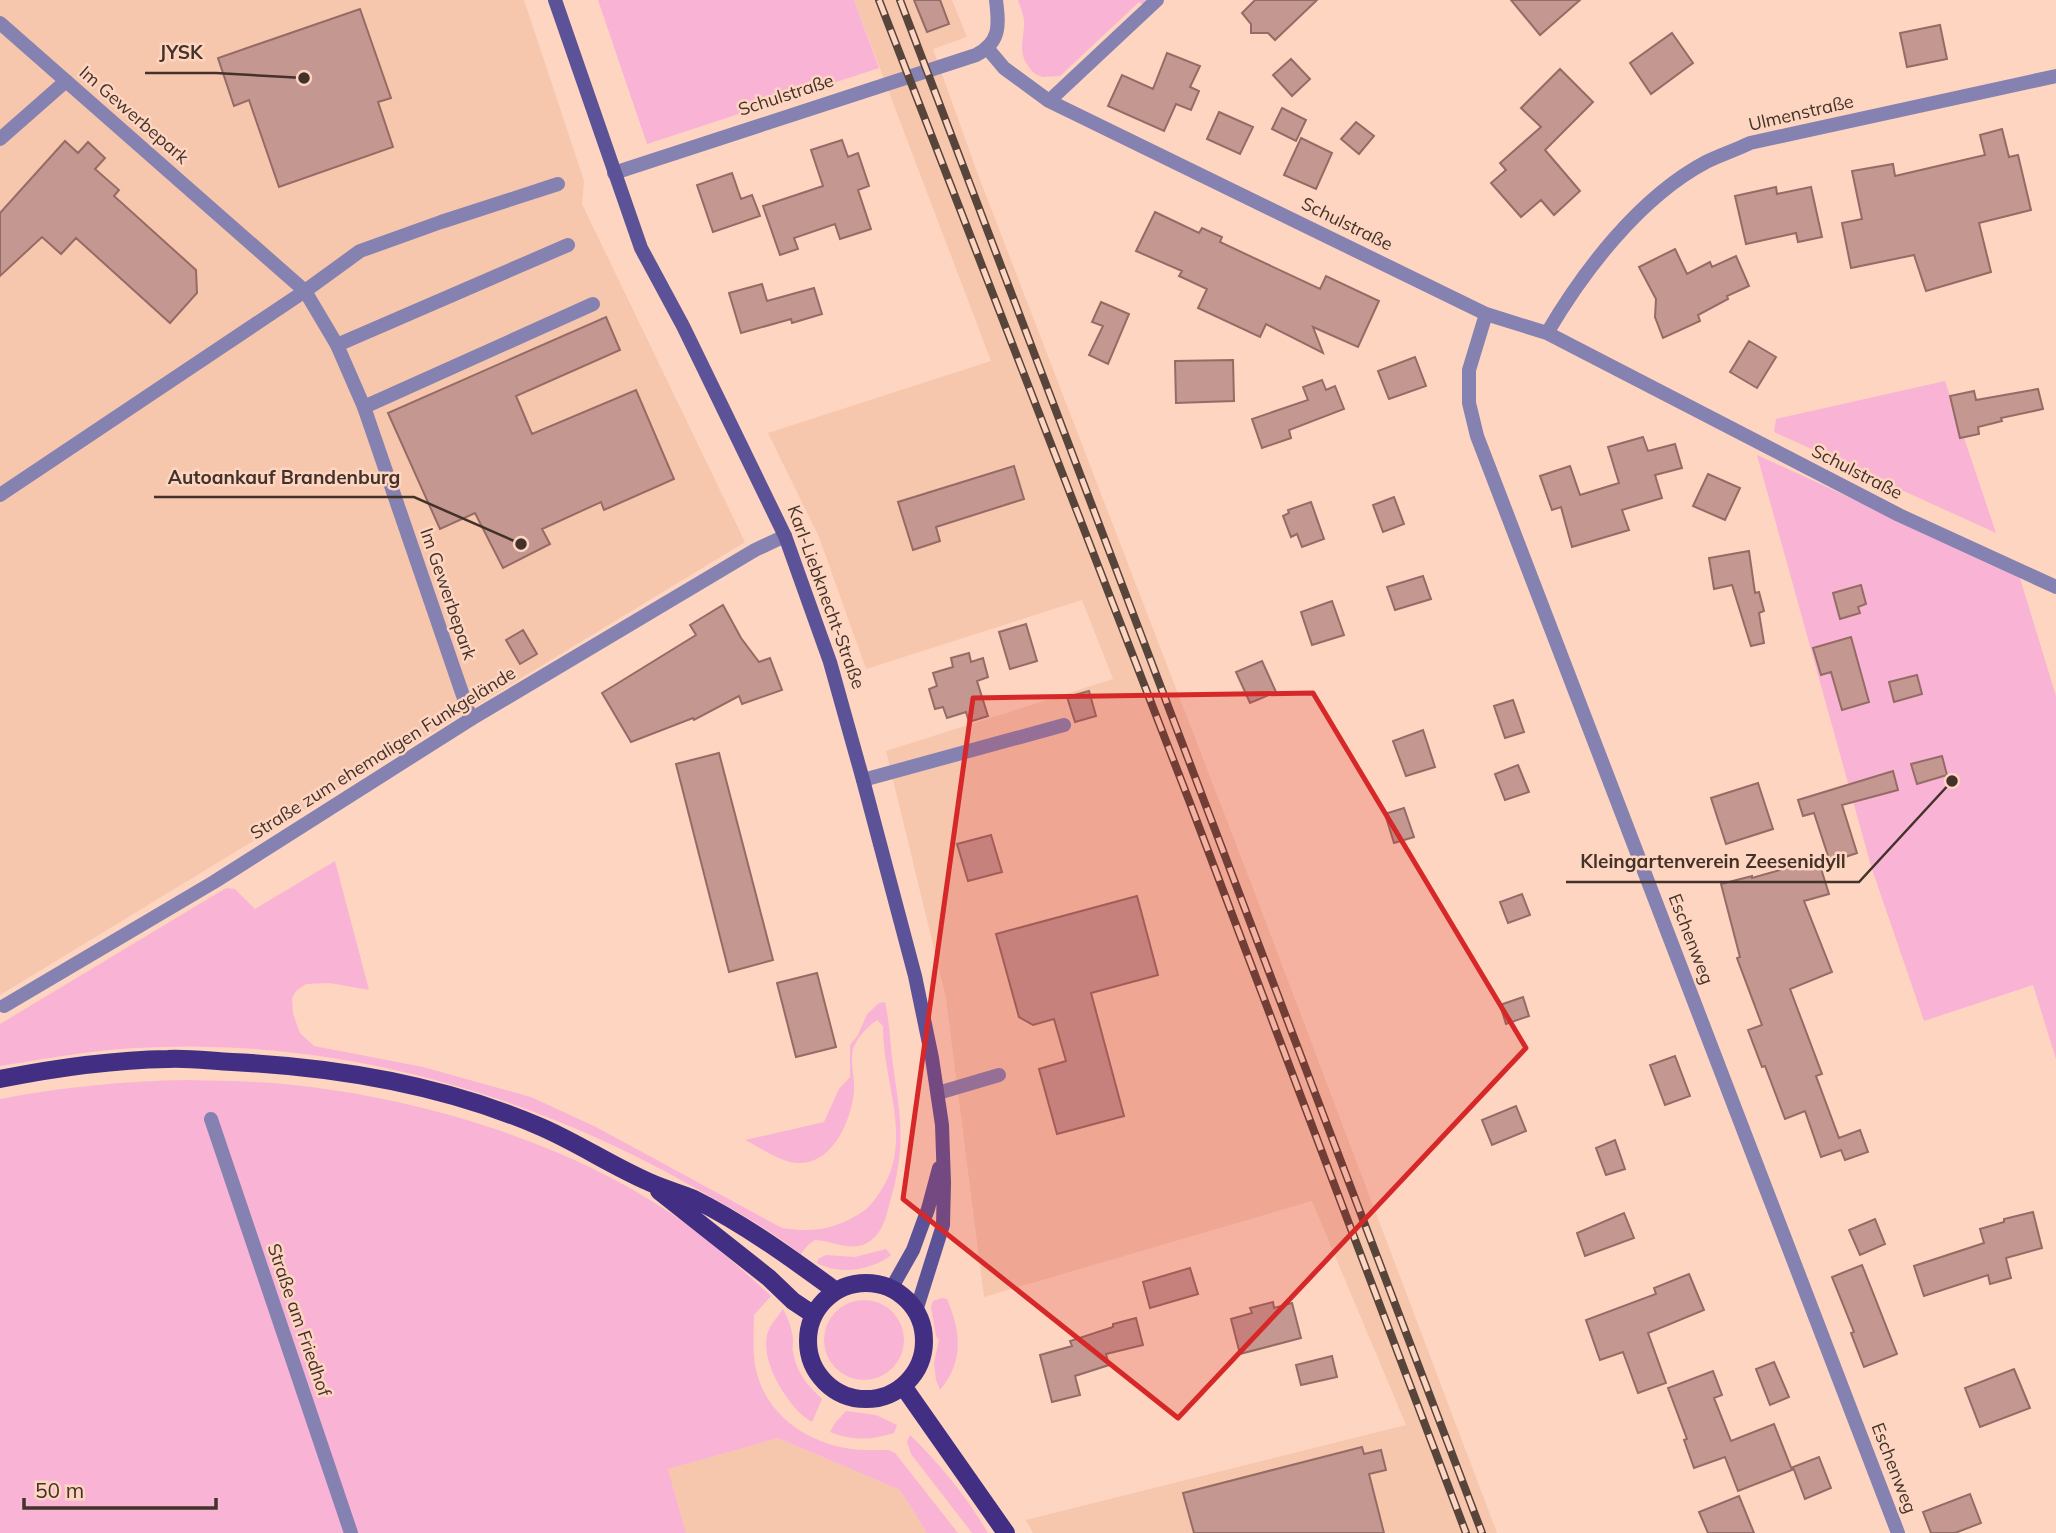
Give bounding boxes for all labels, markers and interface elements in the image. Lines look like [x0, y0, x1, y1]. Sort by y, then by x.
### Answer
callout: JYSK [145, 33, 216, 73]
text: JYSK [159, 40, 204, 64]
street label: Im Gewerbepark [75, 61, 194, 169]
street label: Schulstraße [735, 68, 836, 121]
street label: Ulmenstraße [1746, 89, 1856, 136]
street label: Schulstraße [1298, 192, 1397, 256]
street label: Schulstraße [1808, 439, 1907, 504]
callout: Autoankauf Brandenburg [154, 457, 414, 497]
text: Autoankauf Brandenburg [168, 465, 400, 489]
street label: Karl-Liebknecht-Straße [783, 502, 870, 692]
street label: Im Gewerbepark [415, 525, 482, 663]
street label: Straße zum ehemaligen Funkgelände [246, 661, 520, 844]
callout: Kleingartenverein Zeesenidyll [1566, 842, 1859, 882]
text: Kleingartenverein Zeesenidyll [1580, 849, 1846, 873]
street label: Eschenweg [1664, 890, 1719, 987]
street label: Straße am Friedhof [263, 1240, 337, 1400]
street label: Eschenweg [1867, 1419, 1922, 1516]
scale bar [24, 1466, 217, 1510]
text: 50 m [35, 1477, 84, 1503]

